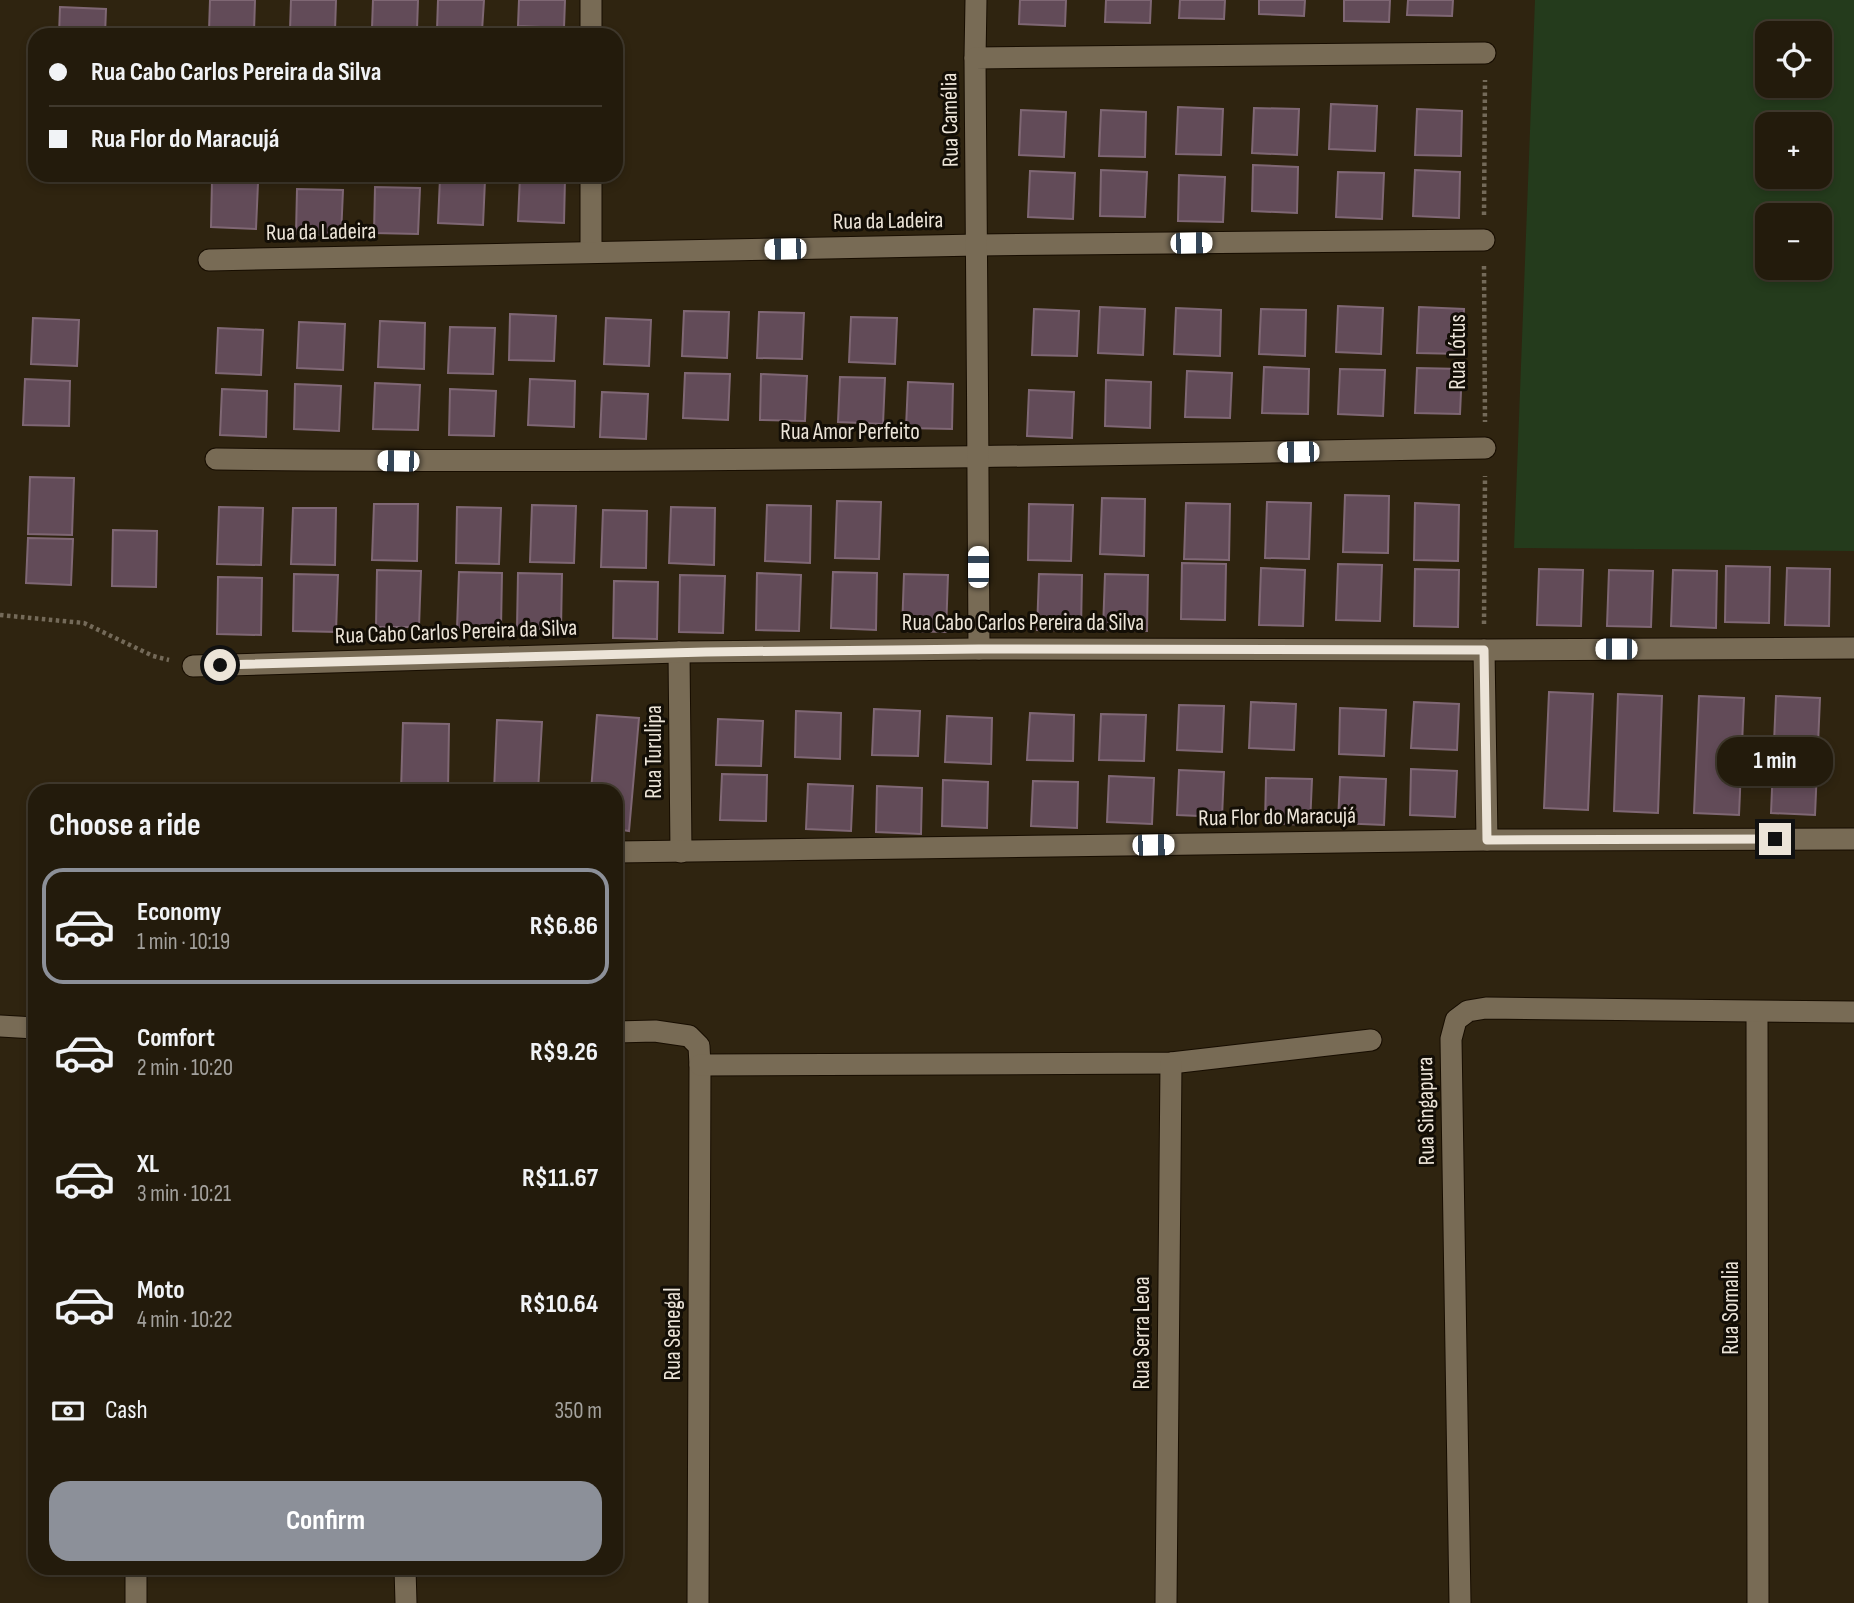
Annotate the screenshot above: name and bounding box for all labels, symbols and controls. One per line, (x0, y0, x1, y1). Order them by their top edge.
map controls (1755, 21, 1832, 280)
button: locate (1755, 21, 1832, 98)
text: Rua Cabo Carlos Pereira da Silva (91, 57, 381, 88)
street label: Rua Camélia (935, 73, 965, 167)
button: + (1755, 112, 1832, 189)
text: Rua Flor do Maracujá (91, 124, 279, 155)
button: − (1755, 203, 1832, 280)
street label: Rua da Ladeira (833, 206, 943, 236)
street label: Rua da Ladeira (266, 217, 376, 247)
car (1170, 232, 1213, 254)
car (764, 238, 807, 260)
street label: Rua Lótus (1444, 314, 1472, 390)
street label: Rua Amor Perfeito (780, 418, 920, 446)
car (1277, 441, 1320, 463)
car (377, 450, 420, 472)
car (968, 546, 989, 588)
street label: Rua Cabo Carlos Pereira da Silva (902, 609, 1144, 637)
street label: Rua Cabo Carlos Pereira da Silva (334, 614, 578, 650)
car (1596, 639, 1638, 660)
route start (204, 649, 236, 681)
street label: Rua Turulipa (640, 705, 668, 799)
callout: 1 min (1717, 738, 1833, 786)
text: 1 min (1754, 747, 1796, 775)
street label: Rua Flor do Maracujá (1198, 802, 1356, 832)
text: Choose a ride (49, 806, 201, 845)
route end (1759, 823, 1791, 855)
car (1132, 834, 1175, 856)
icon: car (53, 895, 116, 958)
text: Economy (137, 897, 221, 928)
text: R$6.86 (530, 911, 598, 942)
text: 1 min · 10:19 (137, 928, 230, 956)
icon: car (53, 1021, 116, 1084)
text: Comfort (137, 1023, 215, 1054)
text: R$9.26 (530, 1037, 598, 1068)
text: 2 min · 10:20 (137, 1054, 233, 1082)
street label: Rua Singapura (1411, 1056, 1441, 1166)
icon: car (53, 1147, 116, 1210)
text: XL (137, 1149, 159, 1180)
text: R$11.67 (522, 1163, 598, 1194)
text: 3 min · 10:21 (137, 1180, 231, 1208)
street label: Rua Somalia (1717, 1261, 1745, 1355)
icon: car (53, 1273, 116, 1336)
text: Moto (137, 1275, 185, 1306)
street label: Rua Serra Leoa (1128, 1276, 1156, 1390)
street label: Rua Senegal (659, 1288, 687, 1380)
text: R$10.64 (520, 1289, 598, 1320)
text: 4 min · 10:22 (137, 1306, 232, 1334)
icon: cash (49, 1392, 87, 1430)
text: Cash (105, 1395, 148, 1426)
text: 350 m (554, 1397, 602, 1425)
button: Confirm (49, 1481, 602, 1561)

